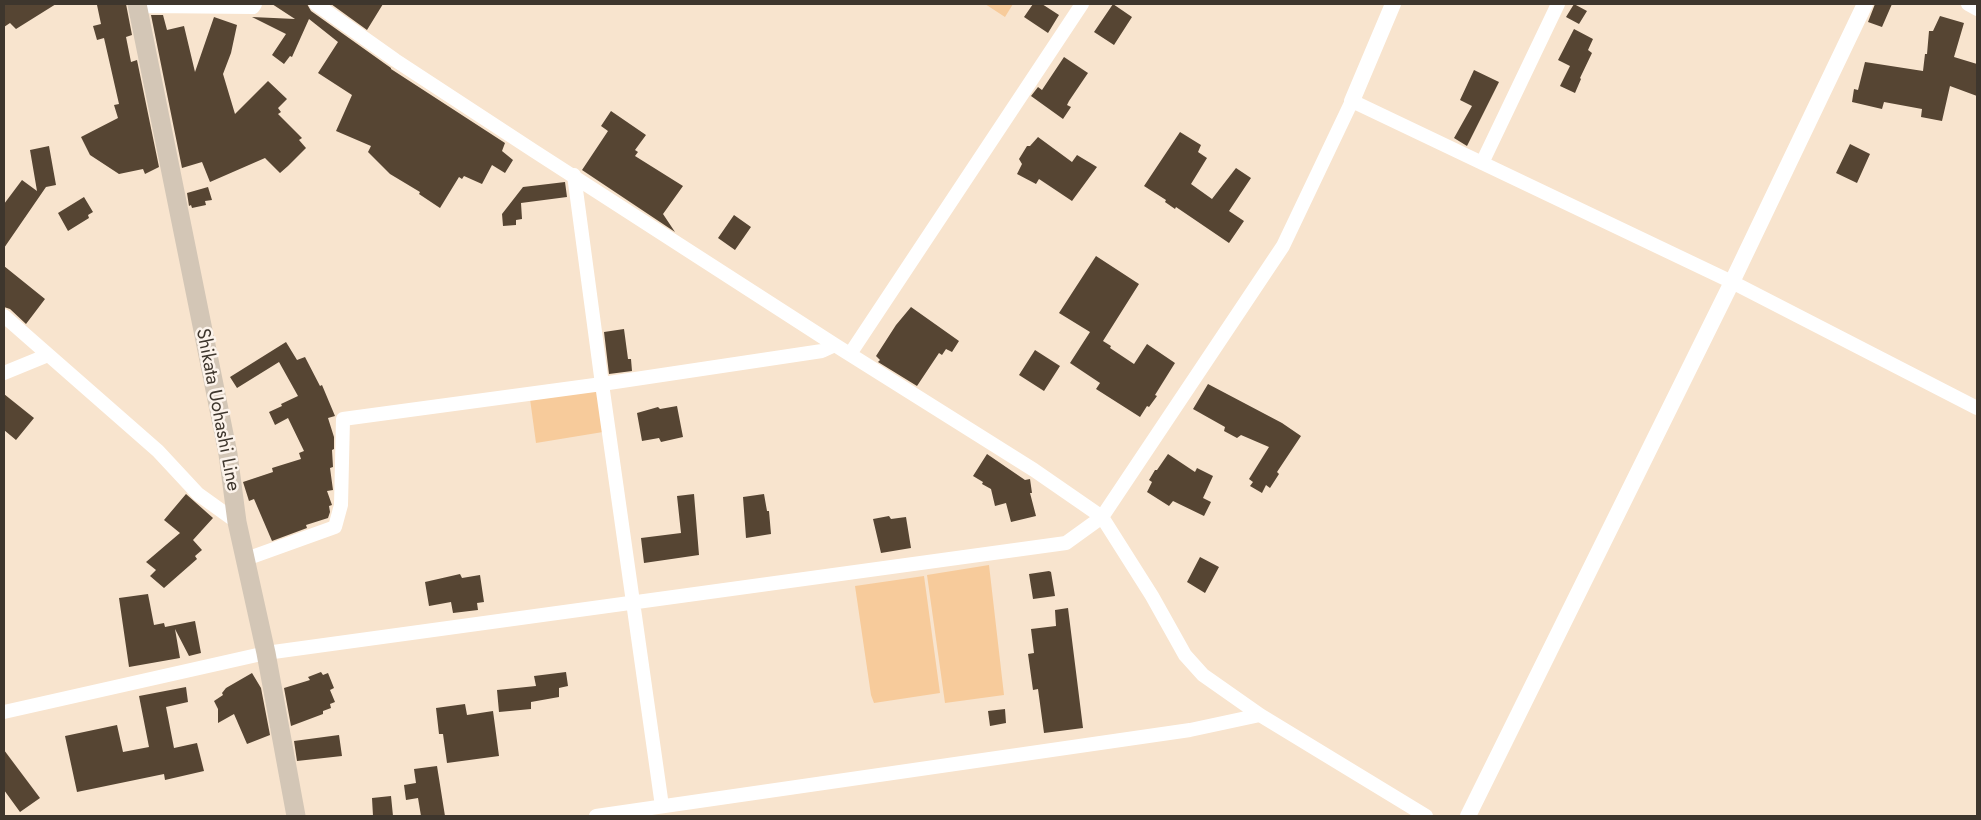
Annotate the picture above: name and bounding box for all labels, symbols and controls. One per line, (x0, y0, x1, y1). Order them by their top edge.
street label: Shikata Uohashi Line (190, 327, 244, 493)

